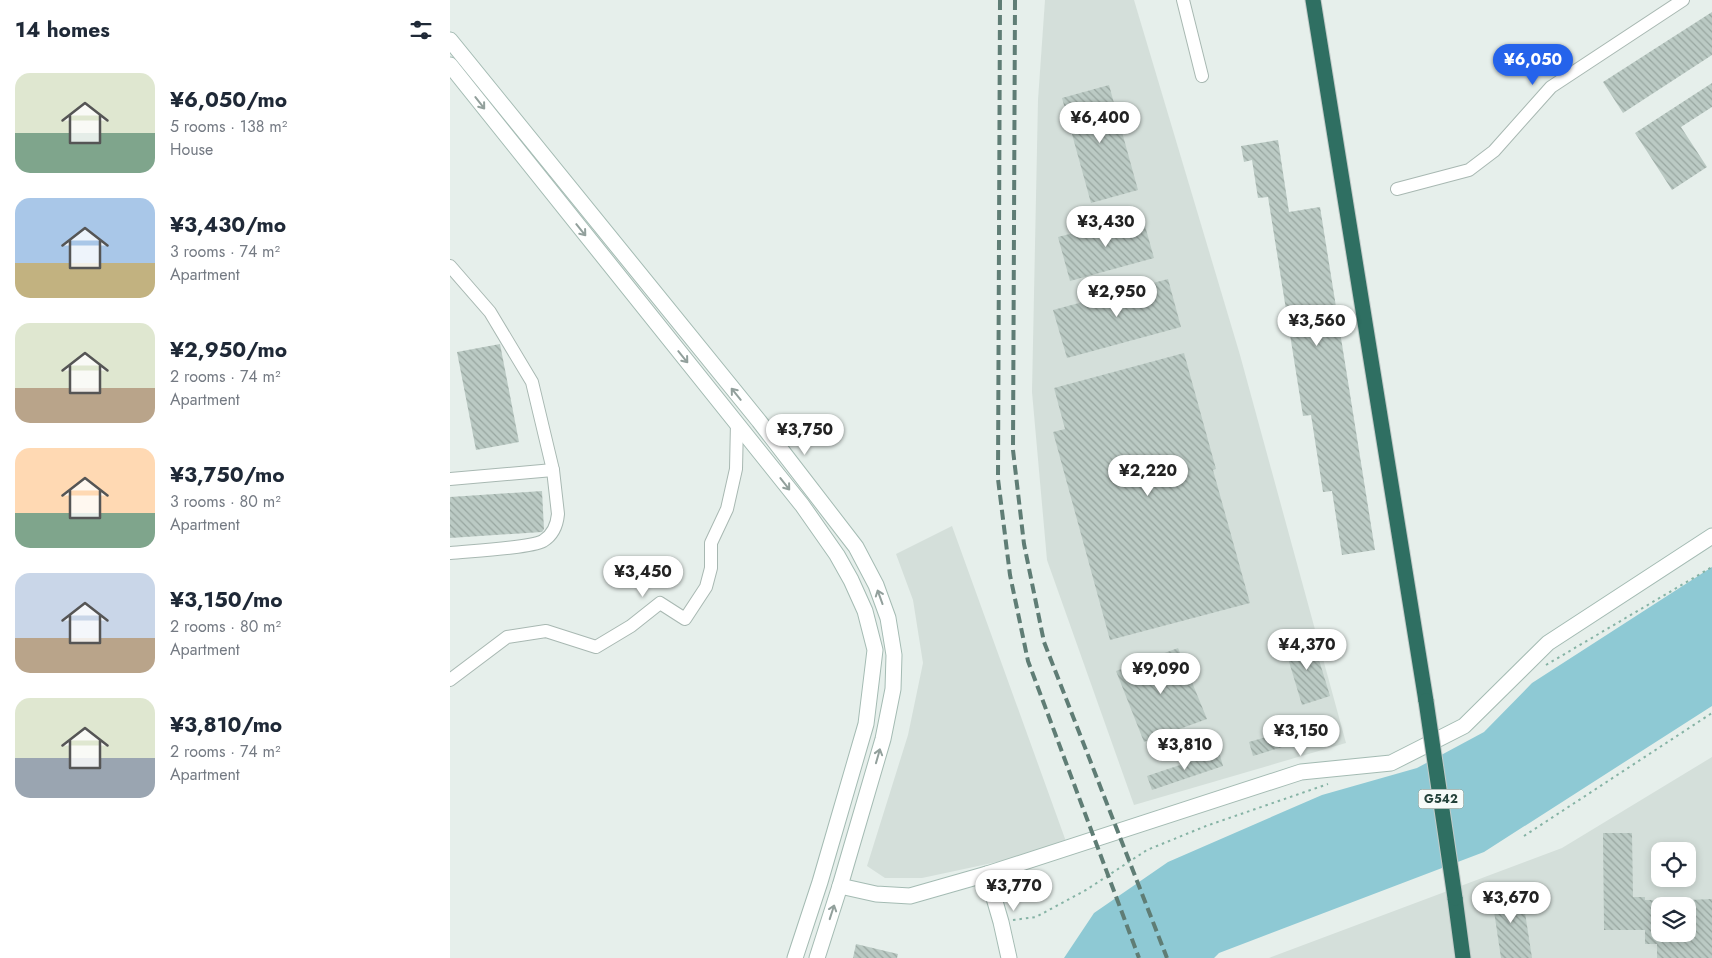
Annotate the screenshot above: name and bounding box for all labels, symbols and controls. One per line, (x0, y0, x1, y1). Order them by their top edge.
text: 14 homes (15, 15, 110, 45)
icon: filters (407, 16, 435, 44)
pin: ¥6,050 (1492, 44, 1574, 86)
text: ¥6,050 (1504, 48, 1562, 71)
text: ¥6,050/mo (170, 85, 287, 115)
icon: home (55, 93, 115, 153)
one-way arrow (474, 97, 485, 110)
pin: ¥6,400 (1059, 102, 1141, 144)
text: ¥6,400 (1071, 106, 1129, 129)
text: 5 rooms · 138 m² (170, 115, 287, 138)
text: House (170, 138, 213, 161)
pin: ¥3,430 (1065, 206, 1147, 248)
text: ¥3,430/mo (170, 210, 286, 240)
text: ¥3,430 (1077, 210, 1135, 233)
icon: home (55, 218, 115, 278)
one-way arrow (576, 224, 587, 237)
text: 3 rooms · 74 m² (170, 240, 280, 263)
text: Apartment (170, 263, 240, 286)
pin: ¥2,950 (1076, 276, 1158, 318)
text: ¥2,950 (1088, 280, 1146, 303)
pin: ¥3,560 (1276, 304, 1358, 347)
text: ¥3,560 (1288, 309, 1346, 332)
text: ¥2,950/mo (170, 335, 287, 365)
icon: home (55, 343, 115, 403)
one-way arrow (678, 350, 689, 363)
text: 2 rooms · 74 m² (170, 365, 281, 388)
text: Apartment (170, 388, 240, 411)
one-way arrow (731, 388, 742, 401)
pin: ¥3,750 (764, 414, 846, 456)
text: ¥3,750 (777, 418, 833, 441)
pin: ¥2,220 (1107, 454, 1189, 497)
text: ¥2,220 (1119, 459, 1177, 482)
text: ¥3,750/mo (170, 460, 285, 490)
icon: home (55, 468, 115, 528)
one-way arrow (780, 477, 790, 491)
text: 3 rooms · 80 m² (170, 490, 281, 513)
text: Apartment (170, 513, 240, 536)
pin: ¥3,450 (602, 556, 684, 598)
text: ¥3,450 (614, 560, 672, 583)
text: ¥3,150/mo (170, 585, 283, 615)
one-way arrow (875, 590, 884, 605)
icon: home (55, 593, 115, 653)
text: 2 rooms · 80 m² (170, 615, 281, 638)
pin: ¥4,370 (1266, 628, 1348, 671)
text: ¥4,370 (1279, 633, 1336, 656)
text: Apartment (170, 638, 240, 661)
pin: ¥9,090 (1120, 652, 1202, 695)
text: ¥9,090 (1132, 657, 1190, 680)
text: ¥3,810/mo (170, 710, 282, 740)
pin: ¥3,150 (1260, 714, 1342, 757)
icon: home (55, 718, 115, 778)
text: ¥3,150 (1274, 719, 1328, 742)
pin: ¥3,810 (1144, 728, 1226, 771)
text: ¥3,810 (1158, 733, 1212, 756)
text: 2 rooms · 74 m² (170, 740, 281, 763)
one-way arrow (873, 748, 883, 764)
text: Apartment (170, 763, 240, 786)
road number: G542 (1418, 790, 1464, 809)
map controls (1651, 842, 1696, 942)
button: locate (1651, 842, 1696, 887)
pin: ¥3,770 (973, 870, 1055, 912)
text: ¥3,770 (986, 874, 1042, 897)
pin: ¥3,670 (1470, 882, 1552, 924)
text: ¥3,670 (1483, 886, 1539, 909)
button: layers (1651, 897, 1696, 942)
one-way arrow (827, 904, 837, 920)

